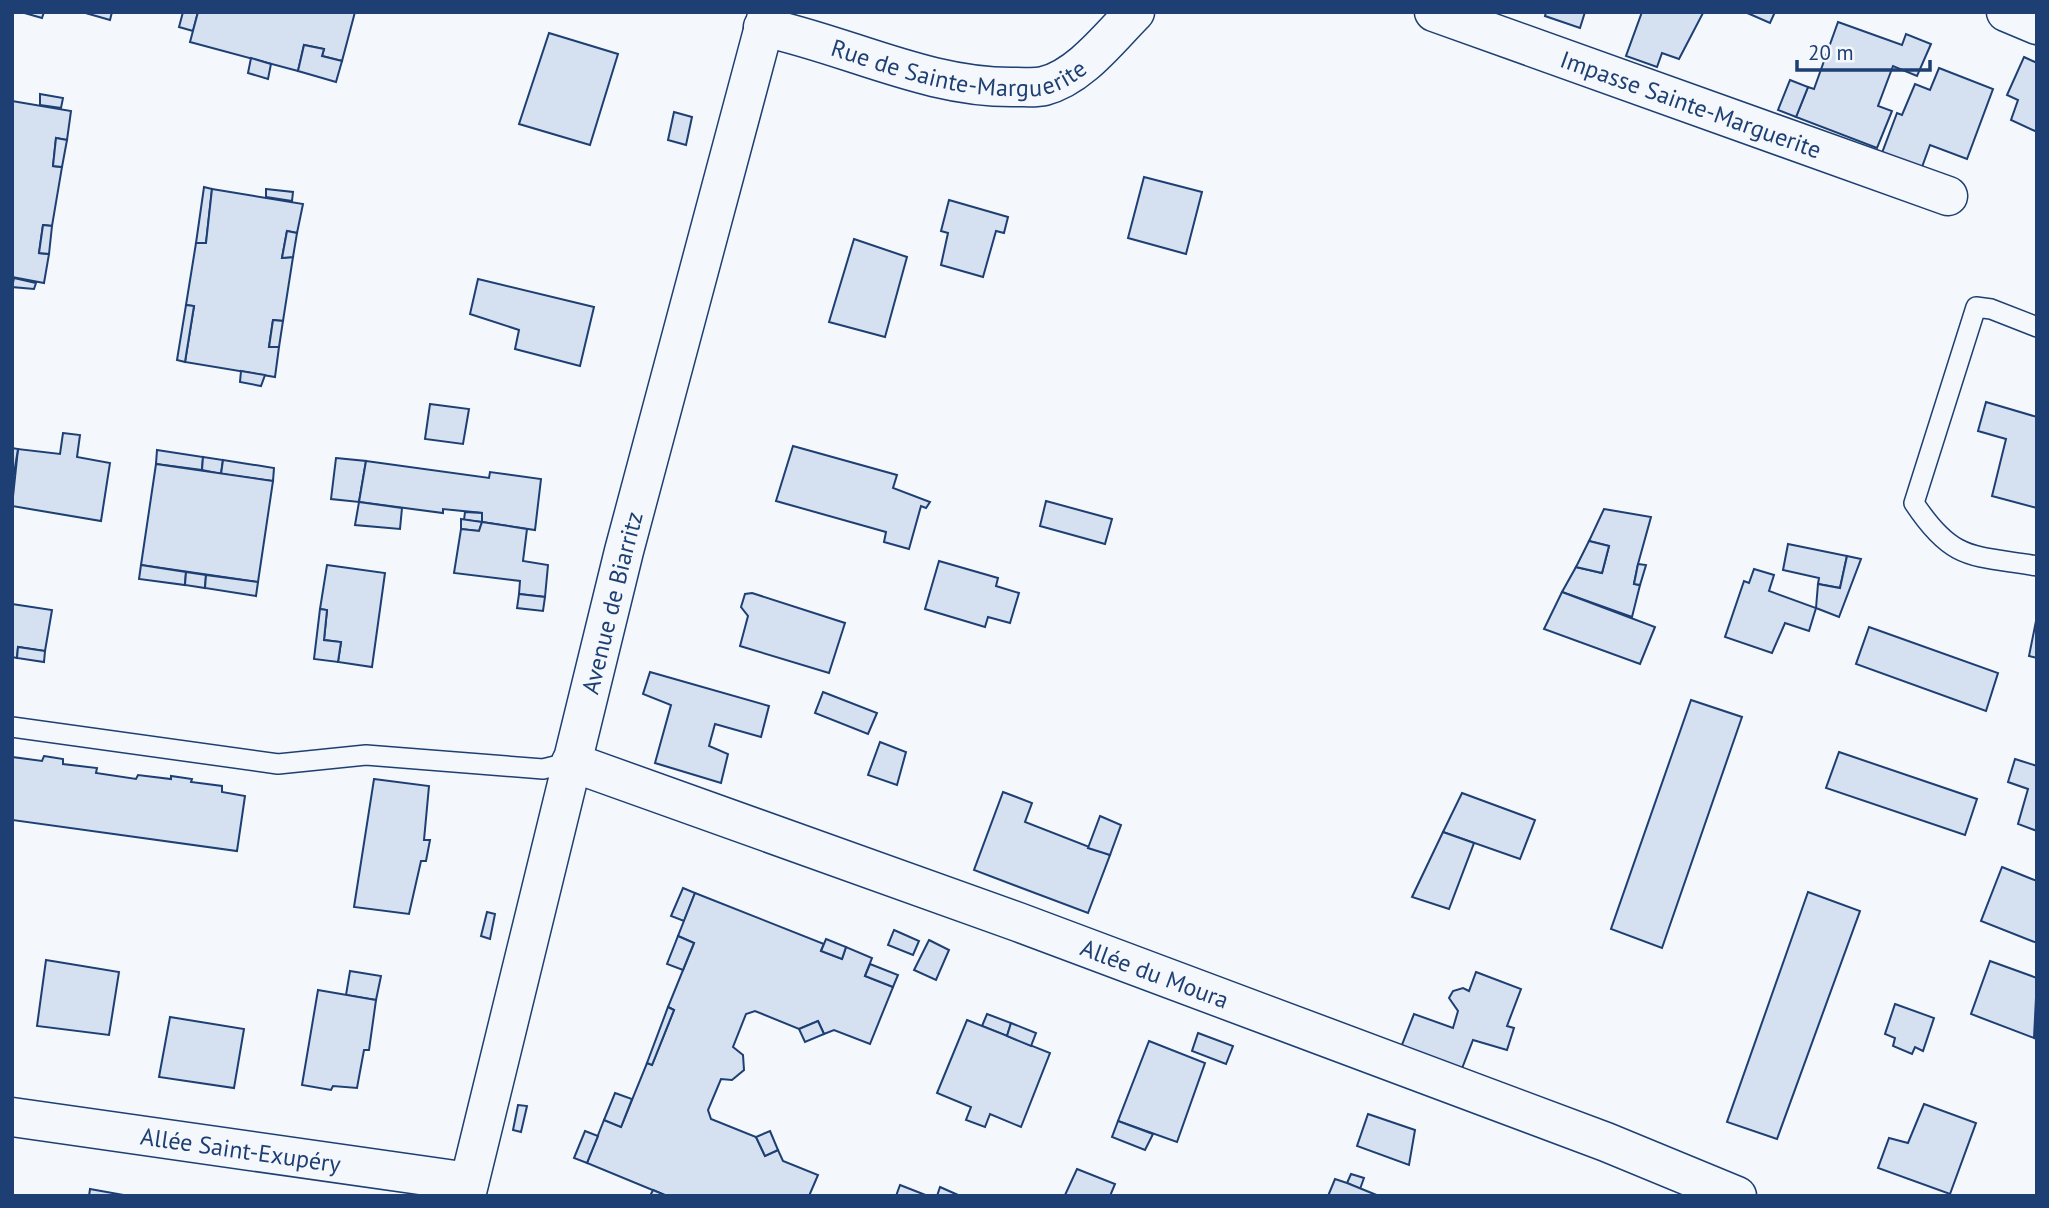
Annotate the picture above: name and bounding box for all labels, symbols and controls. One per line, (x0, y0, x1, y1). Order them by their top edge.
scale bar (1797, 28, 1930, 72)
street label: Rue de Sainte-Marguerite (828, 31, 1092, 103)
text: 20 m (1808, 39, 1854, 66)
street label: Impasse Sainte-Marguerite (1556, 43, 1826, 165)
street label: Avenue de Biarritz (574, 508, 649, 697)
street label: Allée du Moura (1077, 931, 1233, 1015)
street label: Allée Saint-Exupéry (139, 1120, 343, 1179)

